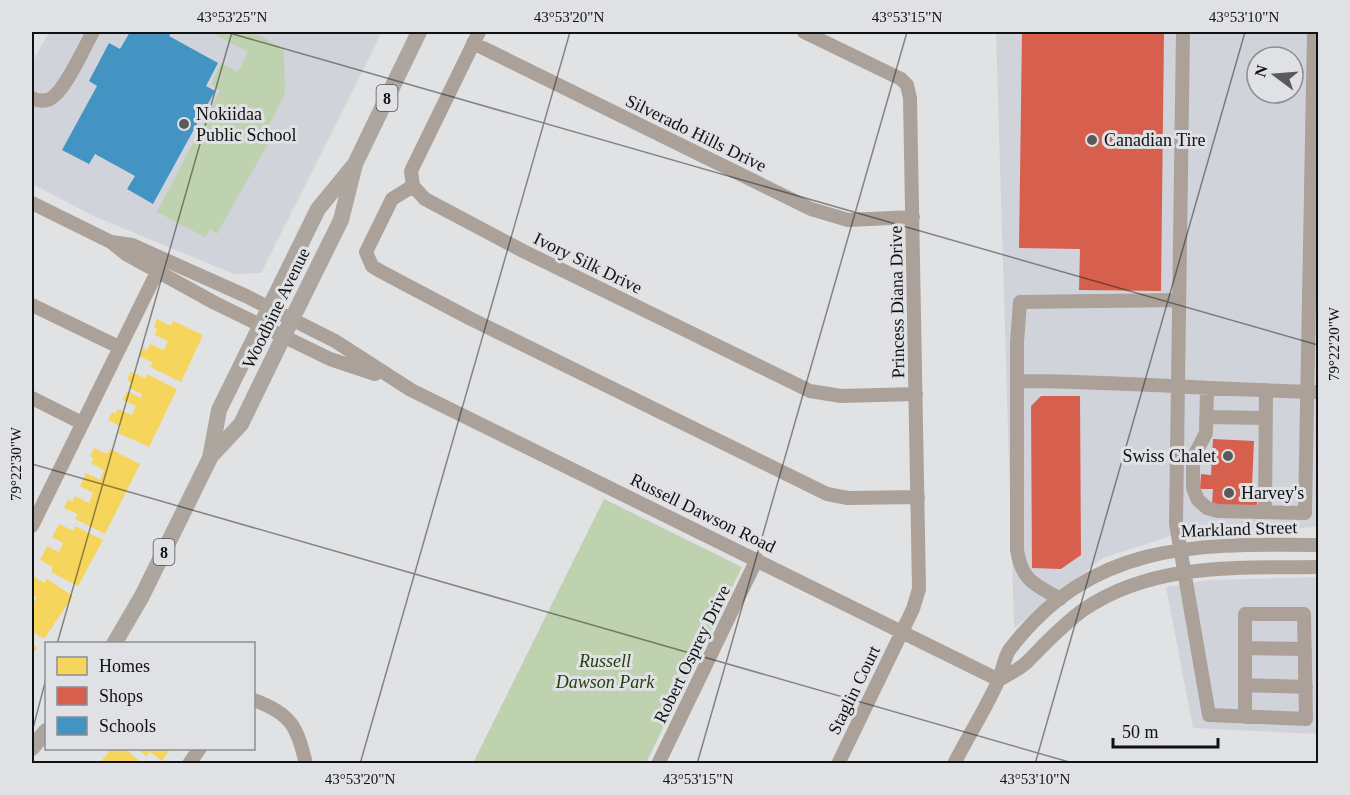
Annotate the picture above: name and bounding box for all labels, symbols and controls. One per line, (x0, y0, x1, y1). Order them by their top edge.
text: 43°53'25"N (197, 9, 267, 25)
text: 43°53'20"N (534, 9, 604, 25)
text: 43°53'15"N (872, 9, 942, 25)
text: 43°53'10"N (1209, 9, 1279, 25)
north arrow (1245, 45, 1305, 105)
text: N (1251, 63, 1271, 79)
road number: 8 (376, 85, 398, 111)
street label: Silverado Hills Drive (622, 90, 770, 176)
place label: Nokiidaa Public School (196, 104, 297, 145)
marker: Nokiidaa Public School (177, 117, 191, 131)
place label: Canadian Tire (1104, 130, 1206, 150)
marker: Canadian Tire (1085, 133, 1099, 147)
street label: Princess Diana Drive (886, 225, 908, 379)
street label: Ivory Silk Drive (531, 228, 645, 298)
street label: Woodbine Avenue (238, 244, 314, 372)
text: 79°22'20"W (1326, 306, 1342, 381)
text: 79°22'30"W (8, 426, 24, 501)
place label: Swiss Chalet (1122, 446, 1216, 466)
marker: Swiss Chalet (1221, 449, 1235, 463)
street label: Russell Dawson Road (627, 469, 779, 557)
place label: Harvey's (1241, 483, 1304, 503)
marker: Harvey's (1222, 486, 1236, 500)
street label: Markland Street (1180, 517, 1298, 541)
road number: 8 (154, 539, 174, 565)
street label: Robert Osprey Drive (650, 582, 734, 726)
legend (45, 642, 255, 750)
street label: Staglin Court (824, 642, 884, 738)
park label: Russell Dawson Park (555, 651, 655, 692)
text: Homes (99, 656, 150, 676)
text: Shops (99, 686, 143, 706)
scale bar (1113, 711, 1218, 749)
text: Schools (99, 716, 156, 736)
text: 50 m (1122, 722, 1159, 742)
text: 43°53'20"N (325, 771, 395, 787)
text: 43°53'15"N (663, 771, 733, 787)
text: 43°53'10"N (1000, 771, 1070, 787)

